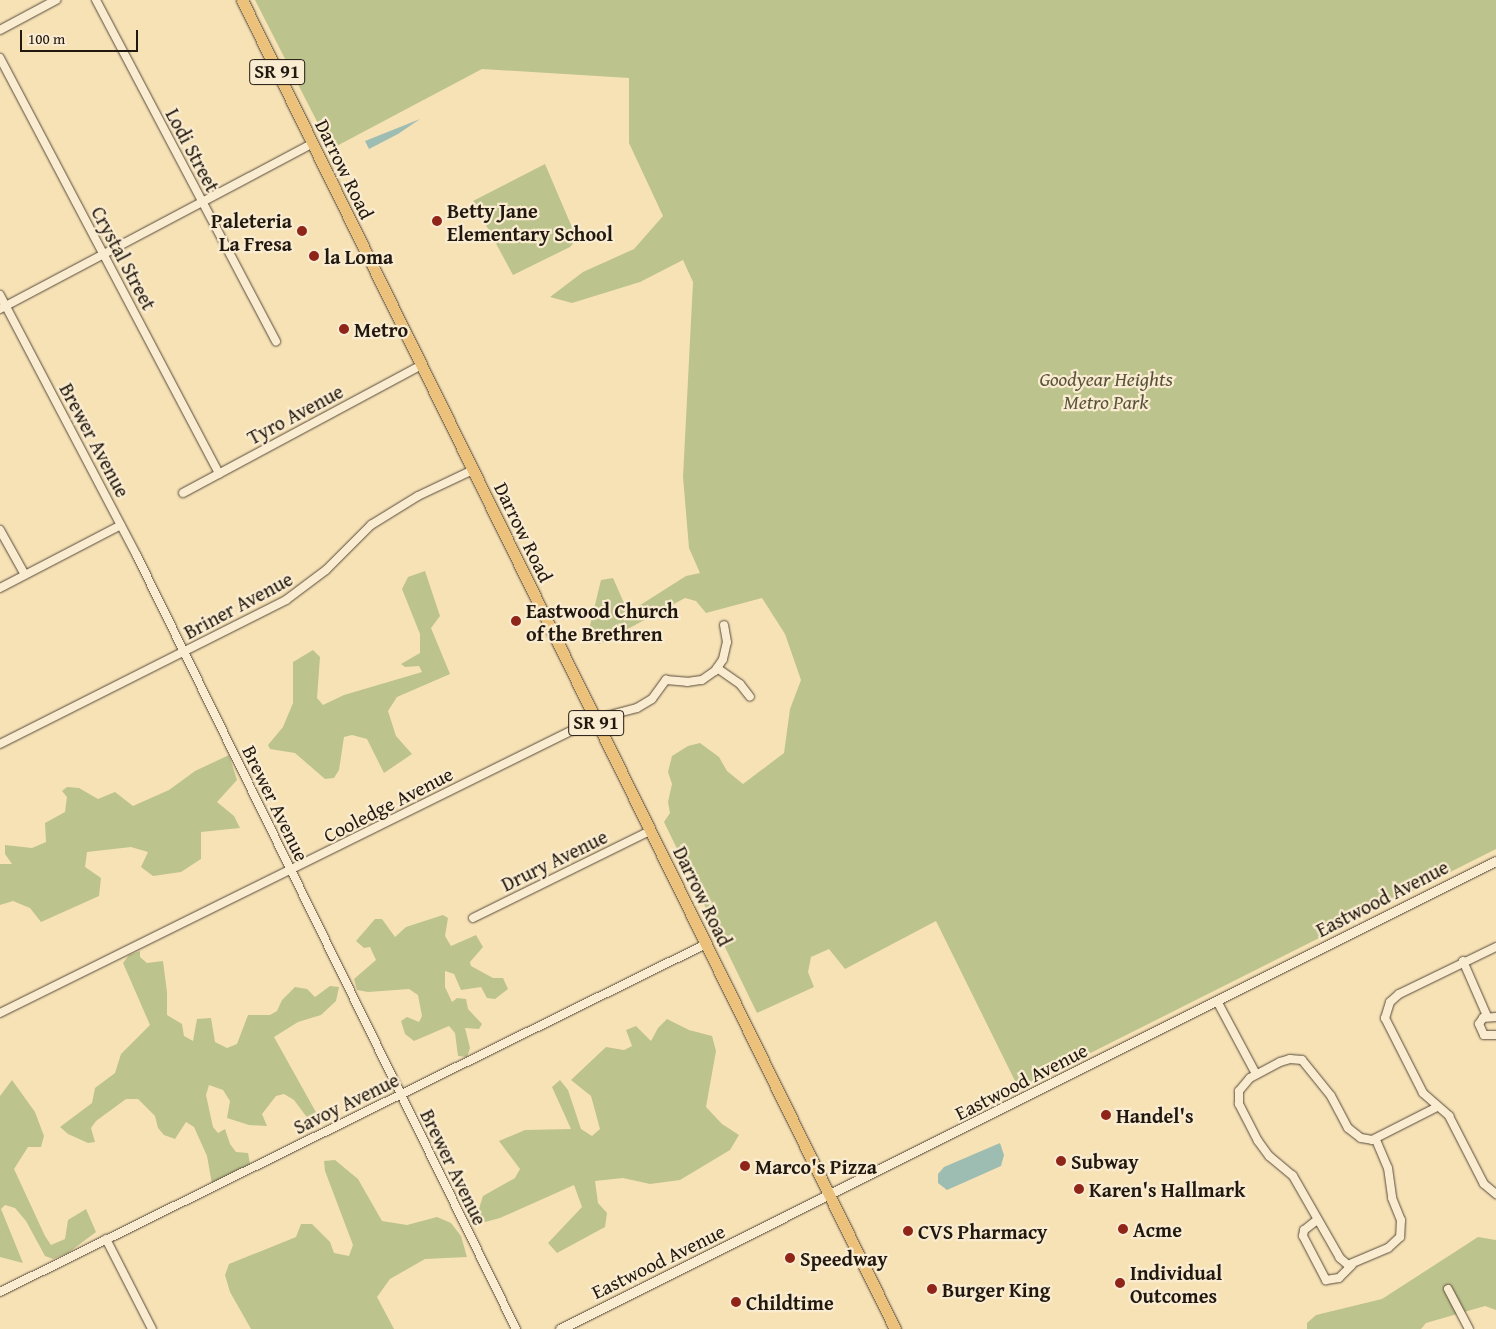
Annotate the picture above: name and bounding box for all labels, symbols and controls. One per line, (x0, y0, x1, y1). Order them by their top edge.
scale bar (22, 20, 140, 52)
text: 100 m (28, 28, 65, 49)
road number: SR 91 (248, 56, 306, 88)
street label: Lodi Street (161, 104, 225, 196)
street label: Darrow Road (311, 115, 379, 223)
place label: Betty Jane Elementary School (447, 198, 613, 245)
street label: Crystal Street (87, 202, 161, 314)
place label: Paleteria La Fresa (211, 208, 292, 255)
marker: Betty Jane Elementary School (431, 215, 443, 227)
marker: Paleteria La Fresa (296, 225, 308, 237)
place label: la Loma (324, 244, 393, 268)
marker: la Loma (308, 250, 320, 262)
place label: Metro (354, 317, 408, 341)
marker: Metro (338, 323, 350, 335)
park label: Goodyear Heights Metro Park (1039, 366, 1173, 413)
street label: Brewer Avenue (55, 379, 135, 501)
street label: Tyro Avenue (243, 379, 347, 449)
street label: Darrow Road (490, 478, 558, 586)
street label: Briner Avenue (179, 566, 297, 644)
place label: Eastwood Church of the Brethren (526, 598, 679, 645)
marker: Eastwood Church of the Brethren (510, 615, 522, 627)
road number: SR 91 (567, 706, 625, 740)
street label: Brewer Avenue (238, 741, 314, 865)
street label: Cooledge Avenue (319, 761, 457, 847)
street label: Drury Avenue (497, 824, 611, 896)
street label: Darrow Road (669, 842, 737, 950)
street label: Eastwood Avenue (1312, 854, 1452, 942)
street label: Eastwood Avenue (951, 1037, 1091, 1125)
street label: Savoy Avenue (289, 1067, 403, 1139)
place label: Handel's (1116, 1103, 1194, 1127)
street label: Brewer Avenue (416, 1105, 492, 1229)
marker: Handel's (1100, 1109, 1112, 1121)
place label: Subway (1071, 1149, 1139, 1173)
place label: Marco's Pizza (755, 1154, 877, 1178)
marker: Subway (1055, 1155, 1067, 1167)
marker: Marco's Pizza (739, 1160, 751, 1172)
place label: Karen's Hallmark (1089, 1177, 1245, 1201)
marker: Karen's Hallmark (1073, 1183, 1085, 1195)
place label: Acme (1133, 1217, 1182, 1241)
street label: Eastwood Avenue (587, 1218, 729, 1304)
place label: CVS Pharmacy (918, 1219, 1047, 1243)
marker: Acme (1117, 1223, 1129, 1235)
marker: CVS Pharmacy (902, 1225, 914, 1237)
place label: Speedway (800, 1246, 888, 1270)
marker: Speedway (784, 1252, 796, 1264)
place label: Individual Outcomes (1130, 1260, 1222, 1307)
place label: Burger King (942, 1277, 1050, 1301)
marker: Individual Outcomes (1114, 1277, 1126, 1289)
marker: Burger King (926, 1283, 938, 1295)
place label: Childtime (746, 1290, 834, 1314)
marker: Childtime (730, 1296, 742, 1308)

